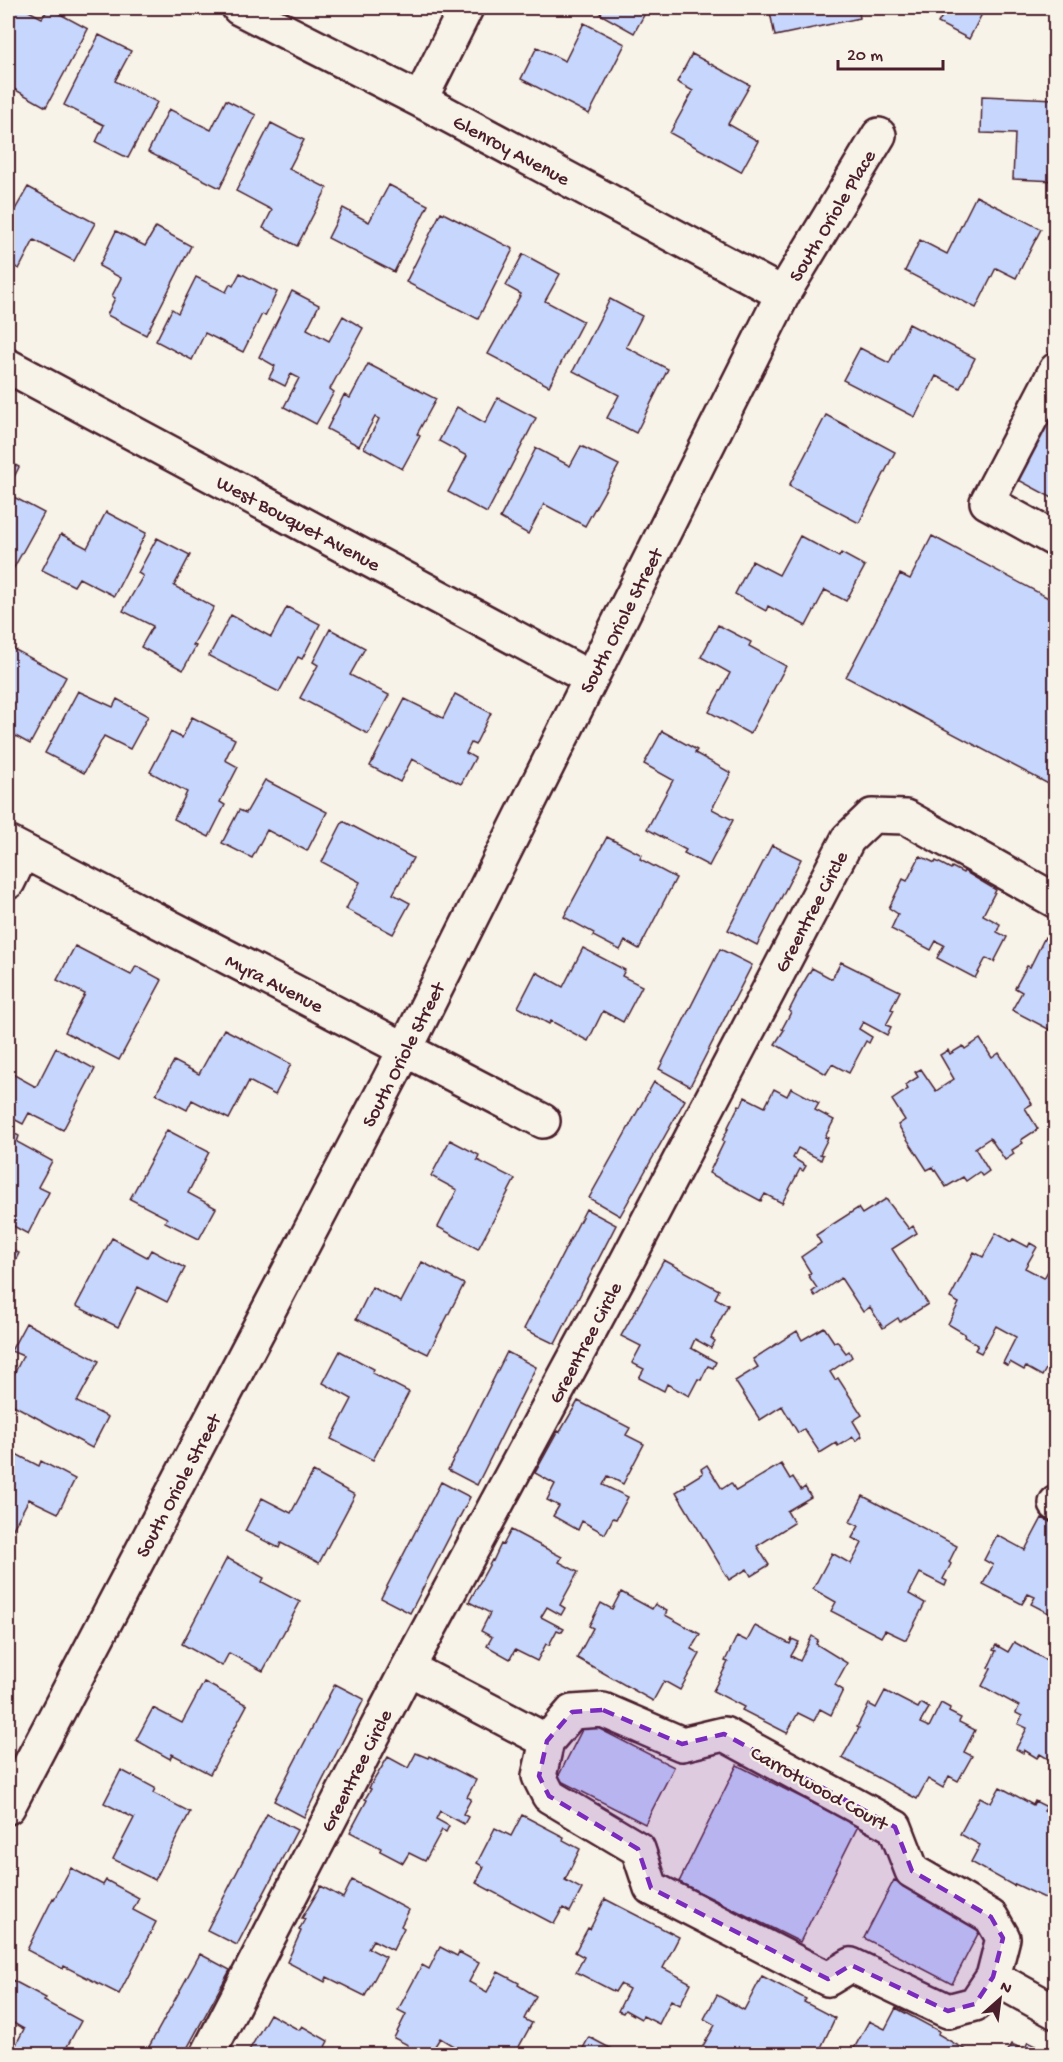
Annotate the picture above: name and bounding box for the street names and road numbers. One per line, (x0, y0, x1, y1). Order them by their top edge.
street label: Glenroy Avenue (448, 112, 573, 193)
street label: South Oriole Place (786, 146, 883, 287)
street label: West Bouquet Avenue (211, 472, 384, 578)
street label: South Oriole Street (577, 544, 670, 698)
street label: Greentree Circle (771, 847, 855, 977)
street label: Myra Avenue (221, 951, 327, 1020)
street label: South Oriole Street (359, 978, 452, 1132)
street label: Greentree Circle (545, 1278, 629, 1408)
street label: South Oriole Street (133, 1409, 229, 1562)
street label: Greentree Circle (317, 1706, 399, 1837)
street label: Carrotwood Court (746, 1743, 892, 1838)

